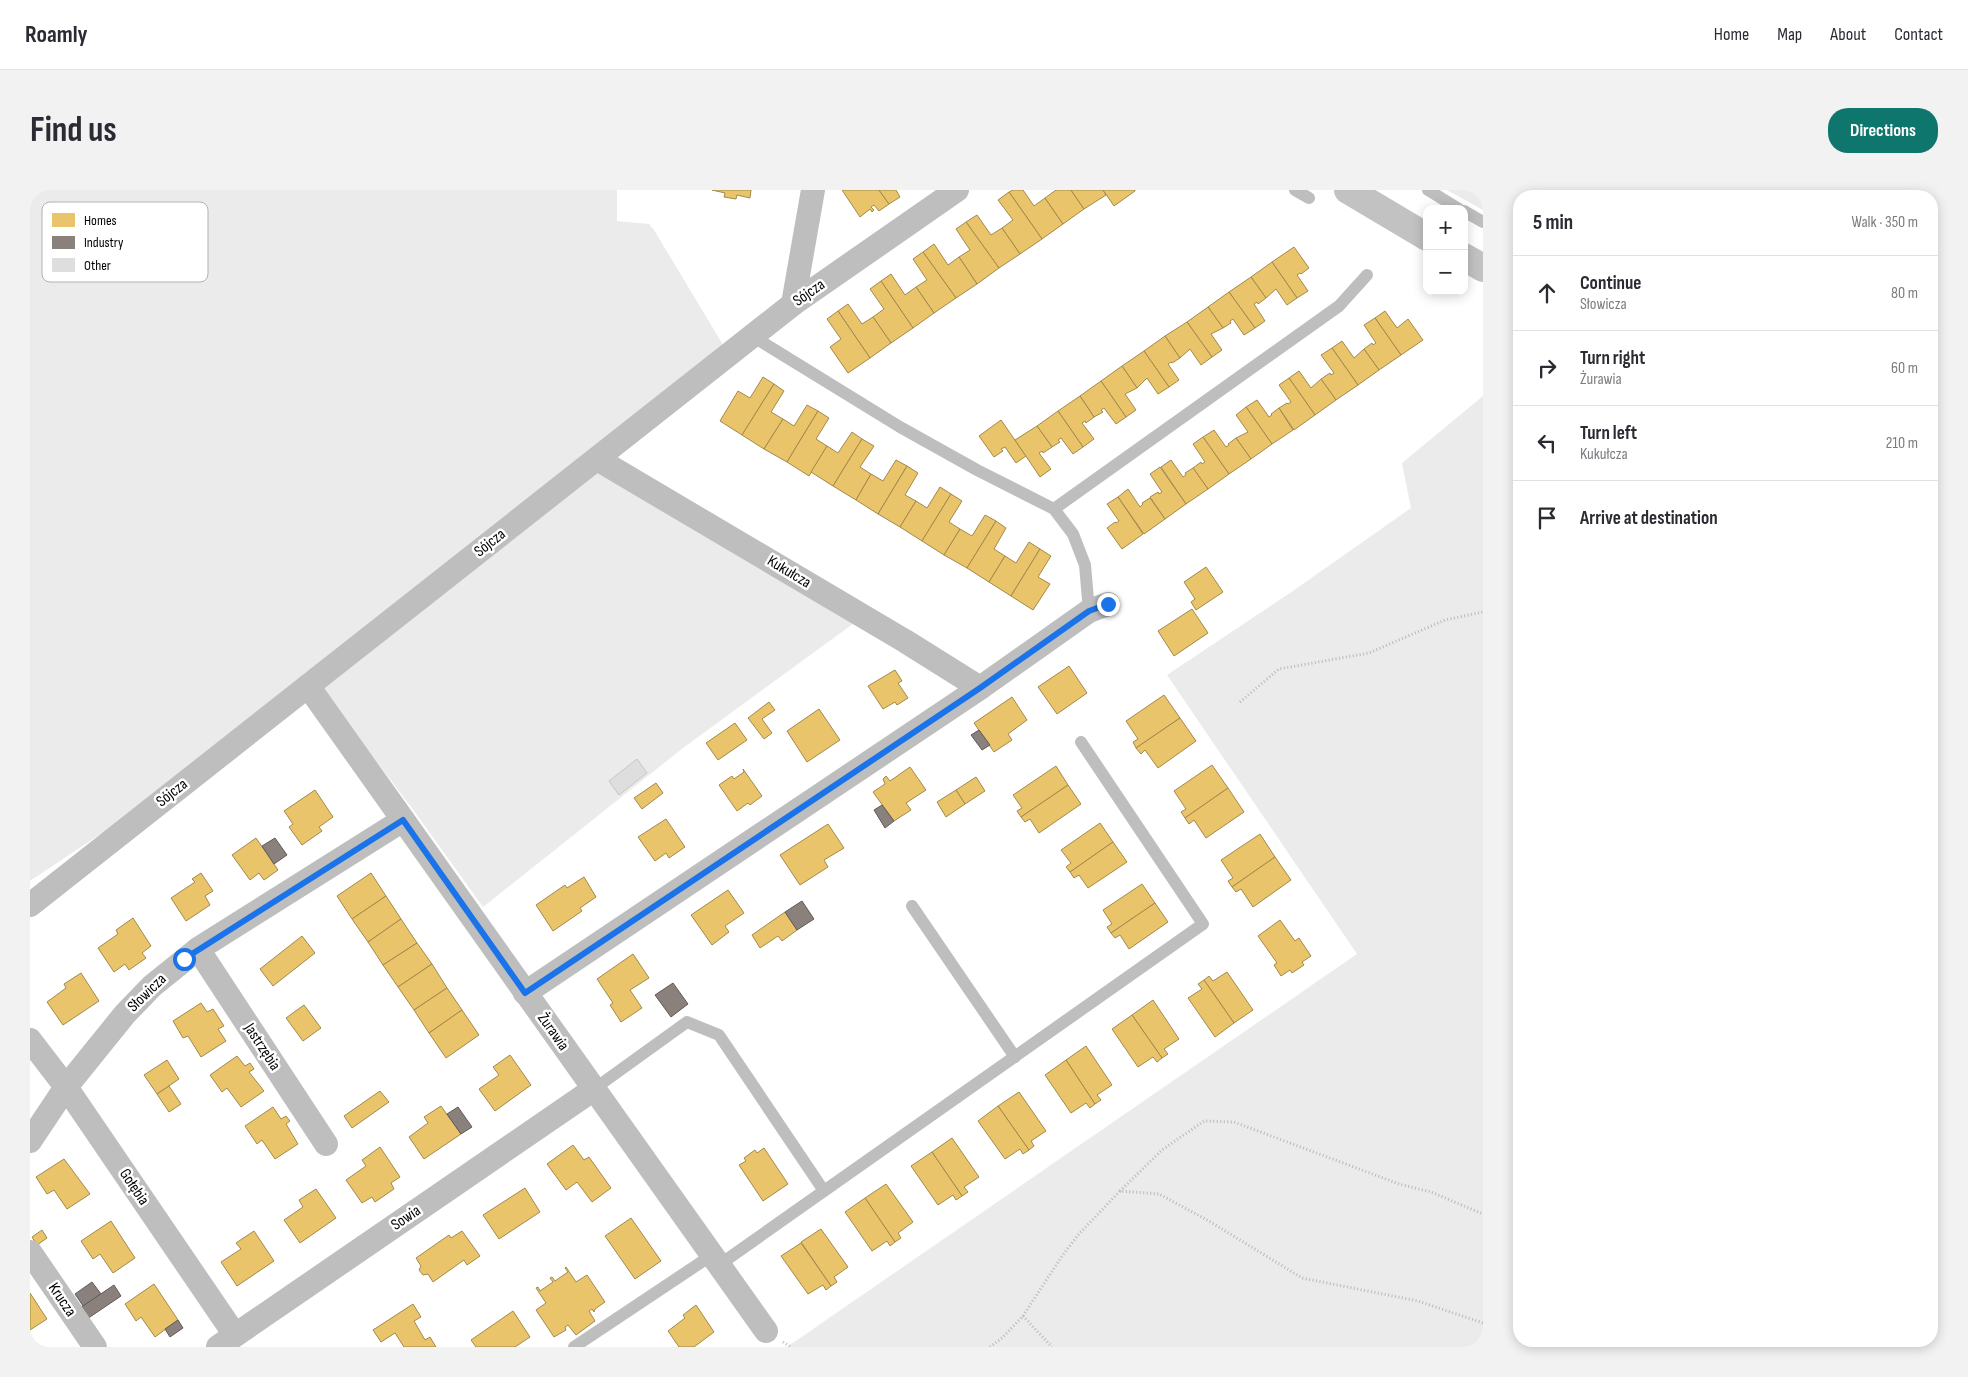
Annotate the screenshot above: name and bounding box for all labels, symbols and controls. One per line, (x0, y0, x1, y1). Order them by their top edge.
text: Roamly (25, 20, 88, 49)
text: Home (1714, 24, 1749, 45)
text: Map (1777, 24, 1802, 45)
text: About (1830, 24, 1866, 45)
text: Contact (1894, 24, 1943, 45)
button: Directions (1828, 108, 1938, 153)
text: Find us (30, 109, 117, 152)
legend (42, 202, 208, 282)
map controls (1423, 205, 1468, 295)
button: + (1423, 205, 1468, 250)
text: 5 min (1533, 210, 1573, 235)
text: Homes (84, 212, 117, 229)
text: Walk · 350 m (1851, 213, 1918, 232)
text: Industry (84, 234, 124, 251)
button: − (1423, 250, 1468, 295)
text: Other (84, 257, 111, 274)
text: Continue (1580, 272, 1641, 295)
street label: Sójcza (789, 275, 829, 311)
icon: ahead (1533, 279, 1561, 307)
text: 80 m (1891, 284, 1918, 303)
text: Słowicza (1580, 295, 1627, 314)
text: Turn right (1580, 347, 1645, 370)
icon: right (1533, 354, 1561, 382)
text: 60 m (1891, 359, 1918, 378)
text: Żurawia (1580, 370, 1622, 389)
text: Turn left (1580, 422, 1637, 445)
icon: left (1533, 429, 1561, 457)
text: 210 m (1886, 434, 1918, 453)
text: Kukułcza (1580, 445, 1628, 464)
icon: arrive (1533, 504, 1561, 532)
text: Arrive at destination (1580, 507, 1718, 530)
street label: Sójcza (471, 525, 509, 561)
street label: Kukułcza (764, 552, 814, 592)
route end (1097, 593, 1120, 616)
street label: Sójcza (153, 775, 191, 811)
route start (173, 948, 196, 971)
street label: Słowicza (124, 970, 170, 1016)
street label: Żurawia (533, 1009, 573, 1055)
street label: Jastrzębia (239, 1019, 284, 1074)
street label: Gołębia (115, 1165, 153, 1209)
street label: Sowia (388, 1201, 424, 1235)
street label: Krucza (44, 1280, 80, 1320)

